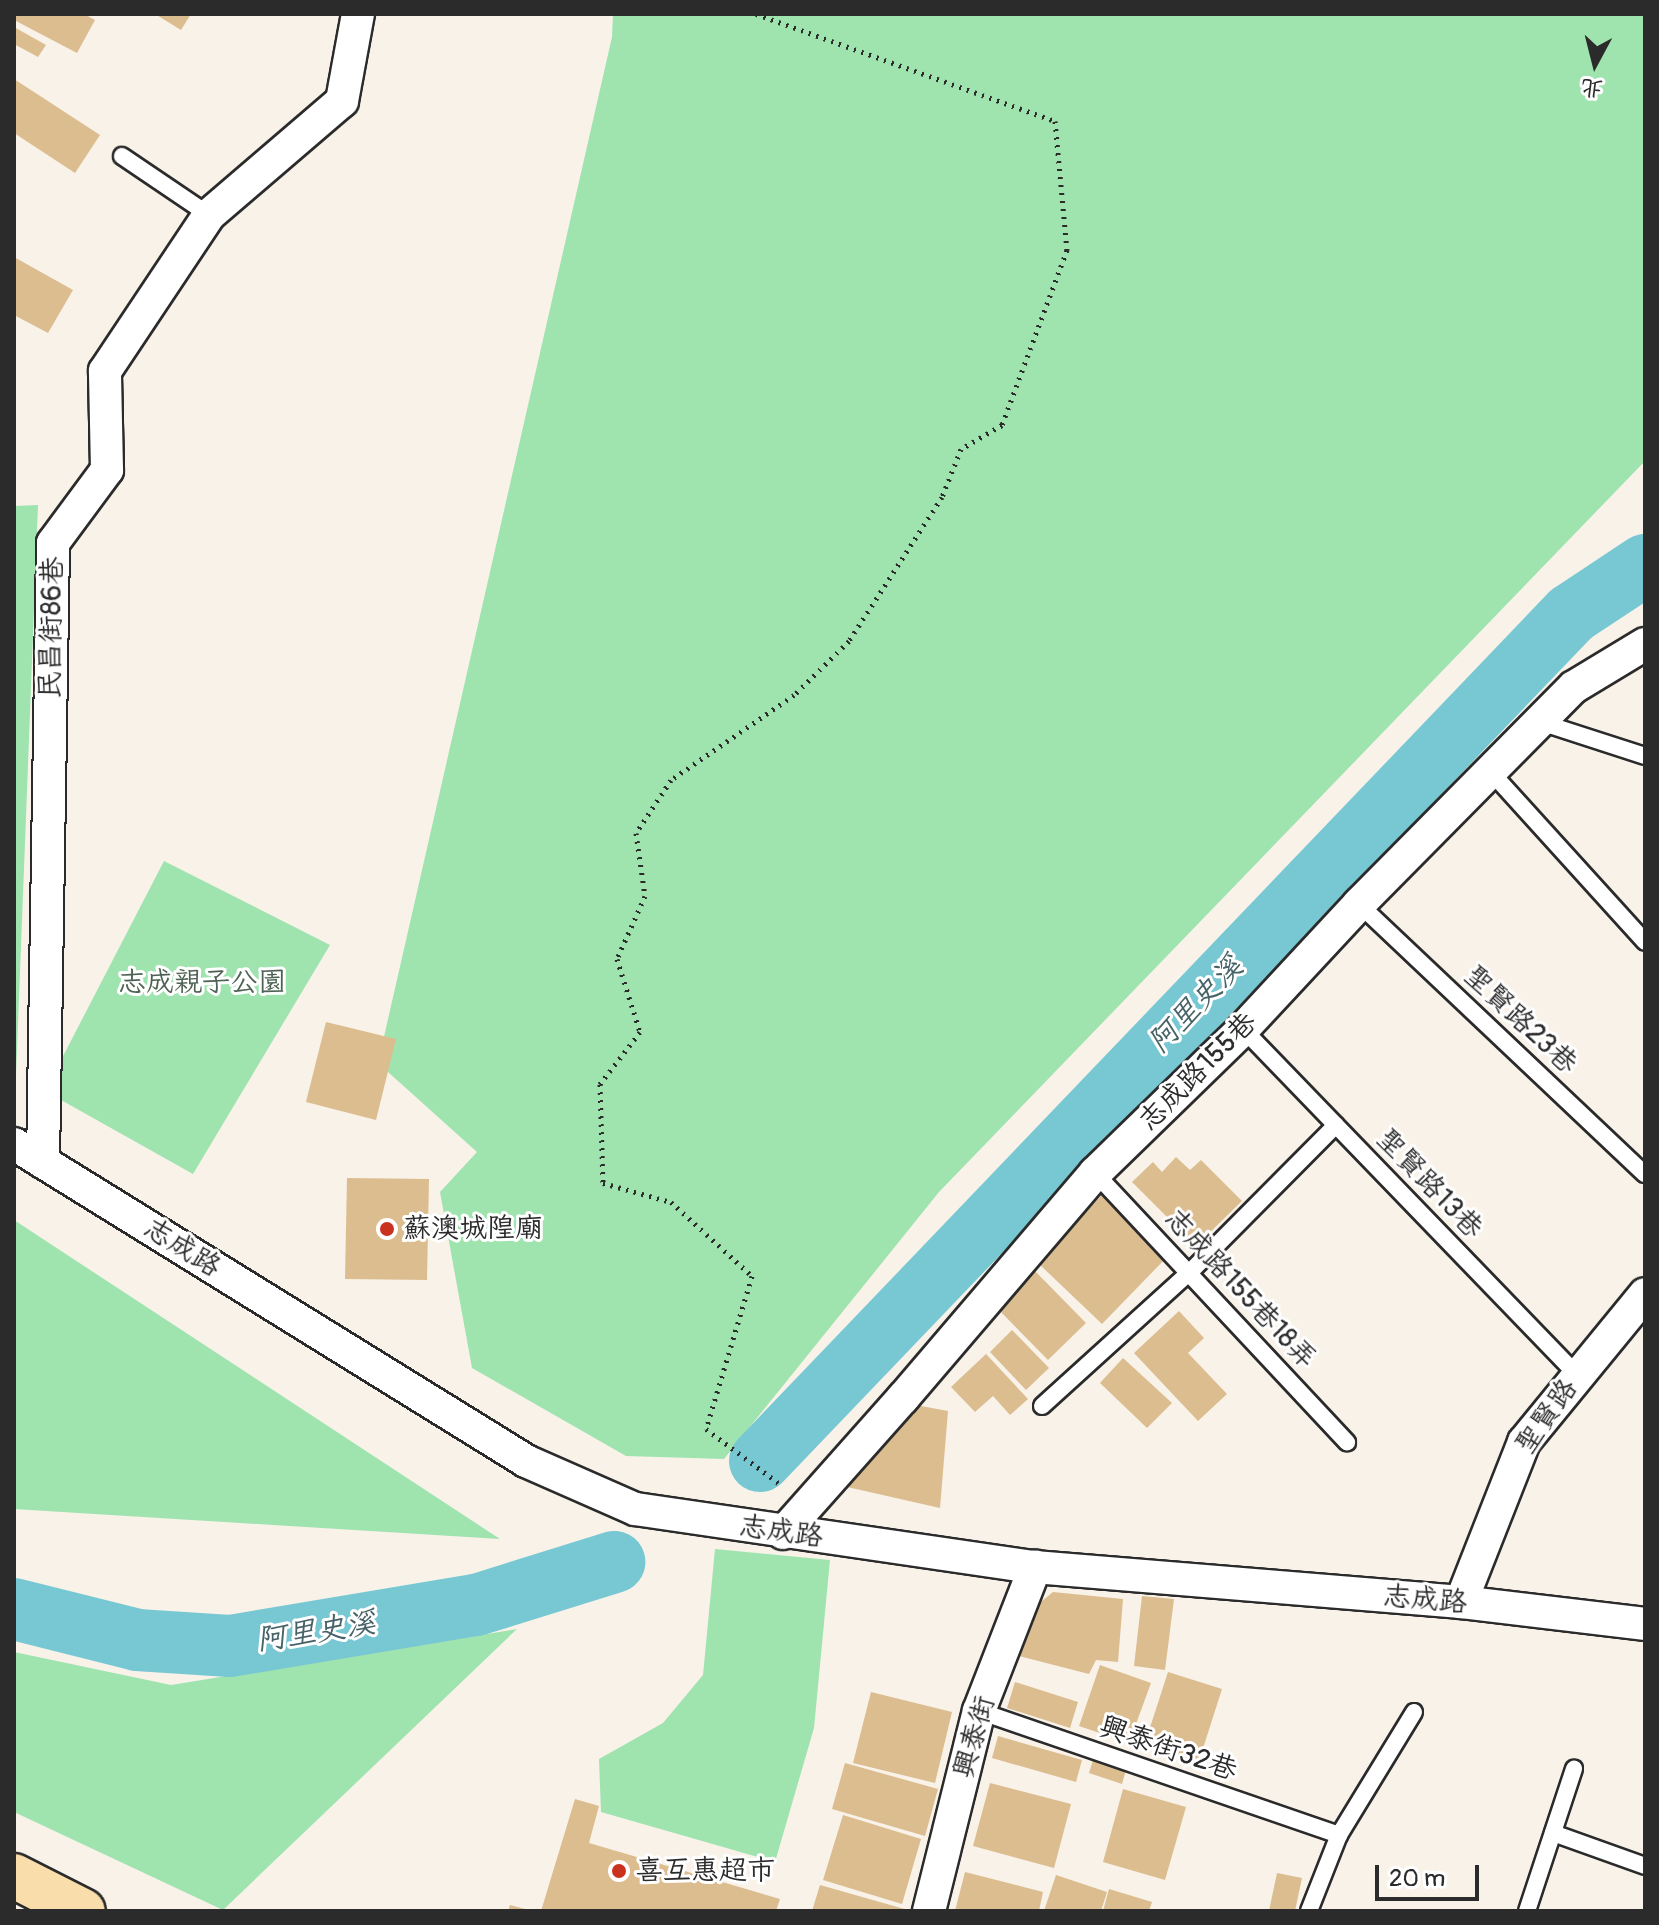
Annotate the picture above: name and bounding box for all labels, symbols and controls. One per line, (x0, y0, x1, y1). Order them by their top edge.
north arrow (1555, 24, 1635, 104)
text: 北 (1579, 73, 1605, 103)
street label: 民昌街86巷 (34, 557, 70, 699)
water label: 阿里史溪 (1141, 949, 1251, 1061)
street label: 聖賢路23巷 (1456, 959, 1584, 1081)
park label: 志成親子公園 (118, 966, 286, 1000)
street label: 志成路155巷 (1132, 1006, 1264, 1138)
street label: 聖賢路13巷 (1369, 1122, 1489, 1246)
street label: 志成路155巷18弄 (1157, 1202, 1323, 1376)
street label: 志成路 (137, 1211, 227, 1285)
place label: 蘇澳城隍廟 (403, 1212, 543, 1246)
marker: 蘇澳城隍廟 (378, 1220, 396, 1238)
street label: 聖賢路 (1509, 1373, 1585, 1461)
street label: 志成路 (737, 1510, 825, 1554)
street label: 志成路 (1382, 1580, 1468, 1620)
water label: 阿里史溪 (254, 1605, 378, 1659)
street label: 興泰街 (947, 1692, 1003, 1782)
street label: 興泰街32巷 (1095, 1710, 1241, 1788)
scale bar (1379, 1849, 1483, 1899)
place label: 喜互惠超市 (635, 1854, 775, 1888)
marker: 喜互惠超市 (610, 1862, 628, 1880)
text: 20 m (1389, 1864, 1445, 1893)

